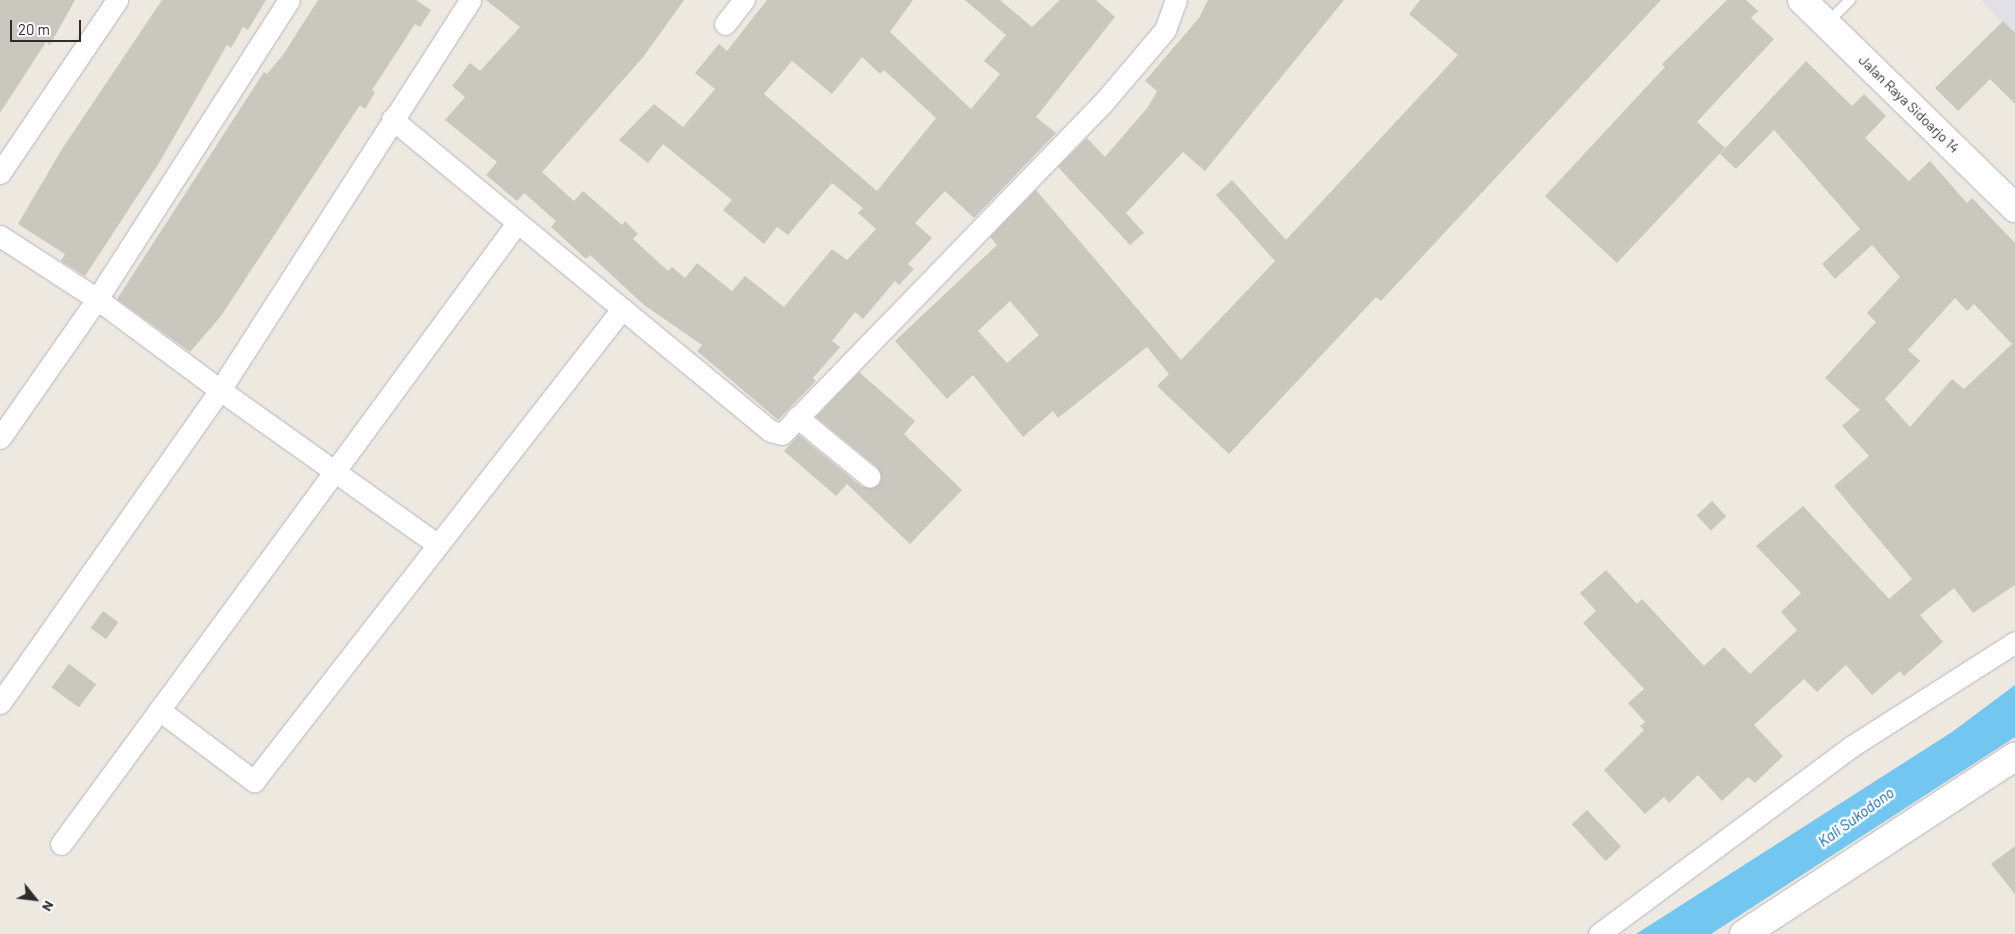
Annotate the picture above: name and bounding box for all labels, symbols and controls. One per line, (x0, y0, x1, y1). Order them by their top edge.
scale bar (12, 10, 84, 42)
text: 20 m (18, 20, 50, 38)
street label: Jalan Raya Sidoarjo 14 (1855, 52, 1963, 156)
water label: Kali Sukodono (1815, 783, 1897, 851)
north arrow (10, 874, 60, 924)
text: N (39, 898, 58, 915)

